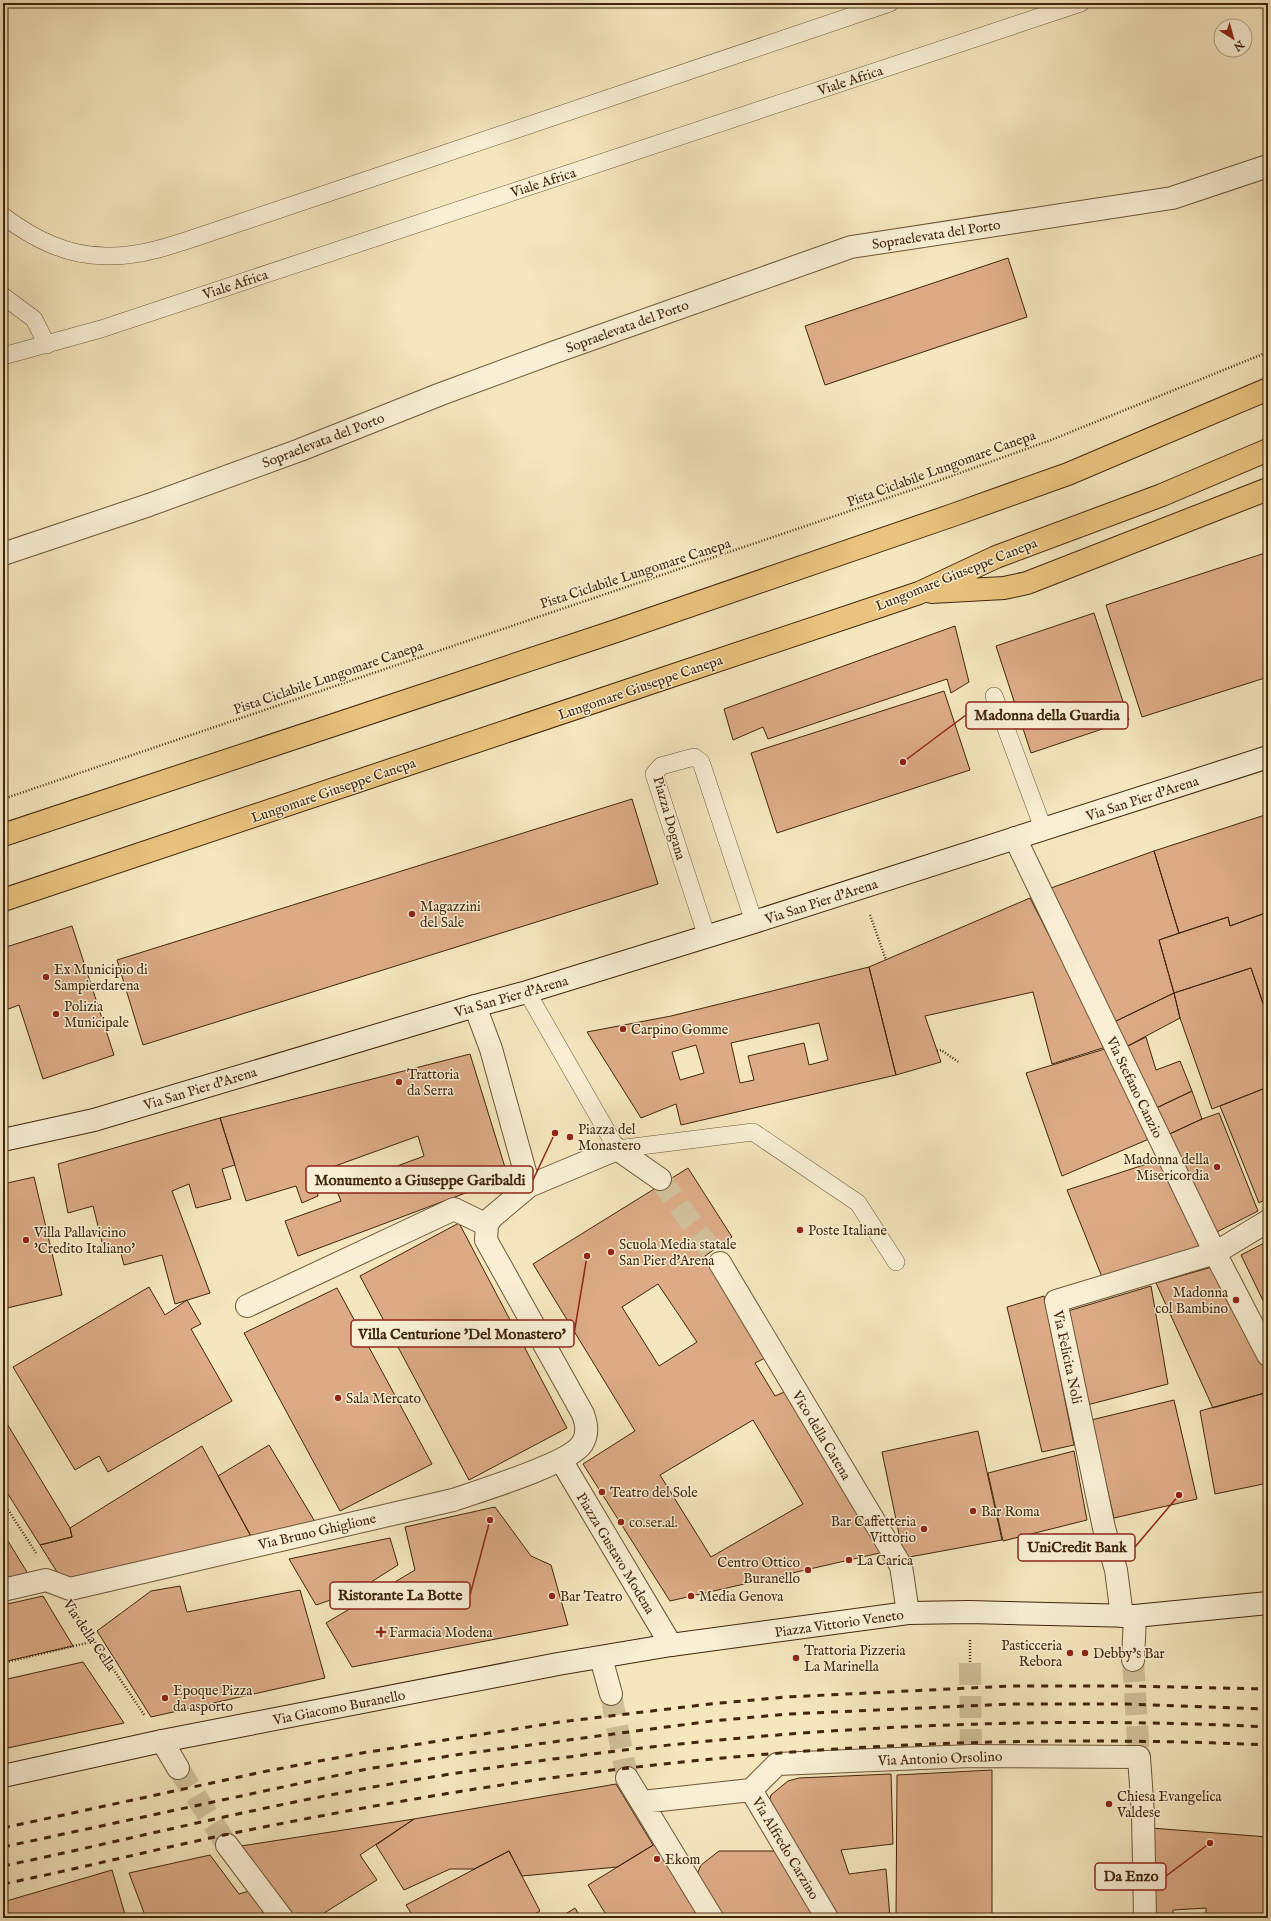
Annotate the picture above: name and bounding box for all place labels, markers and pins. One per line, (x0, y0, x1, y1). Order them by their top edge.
callout: Madonna della Guardia (966, 702, 1128, 729)
place label: Magazzini del Sale (420, 898, 481, 932)
marker: Magazzini del Sale (407, 909, 417, 919)
place label: Ex Municipio di Sampierdarena (54, 961, 148, 995)
marker: Ex Municipio di Sampierdarena (41, 972, 51, 982)
place label: Polizia Municipale (64, 998, 130, 1032)
marker: Polizia Municipale (51, 1009, 61, 1019)
place label: Carpino Gomme (631, 1021, 729, 1039)
marker: Carpino Gomme (618, 1024, 628, 1034)
place label: Trattoria da Serra (407, 1066, 460, 1100)
marker: Trattoria da Serra (394, 1077, 404, 1087)
place label: Piazza del Monastero (578, 1121, 641, 1155)
marker: Piazza del Monastero (565, 1132, 575, 1142)
place label: Madonna della Misericordia (1123, 1151, 1210, 1185)
marker: Madonna della Misericordia (1212, 1162, 1222, 1172)
callout: Monumento a Giuseppe Garibaldi (306, 1166, 533, 1193)
place label: Poste Italiane (808, 1222, 887, 1240)
place label: Villa Pallavicino 'Credito Italiano' (33, 1224, 135, 1258)
marker: Poste Italiane (795, 1225, 805, 1235)
marker: Villa Pallavicino 'Credito Italiano' (21, 1235, 31, 1245)
place label: Scuola Media statale San Pier d'Arena (619, 1236, 737, 1270)
marker: Scuola Media statale San Pier d'Arena (606, 1247, 616, 1257)
place label: Madonna col Bambino (1155, 1284, 1229, 1318)
marker: Madonna col Bambino (1231, 1295, 1241, 1305)
callout: Villa Centurione 'Del Monastero' (351, 1320, 574, 1347)
place label: Sala Mercato (346, 1390, 422, 1408)
marker: Sala Mercato (333, 1393, 343, 1403)
place label: Teatro del Sole (610, 1484, 698, 1502)
marker: Teatro del Sole (597, 1487, 607, 1497)
place label: Bar Roma (981, 1503, 1040, 1521)
marker: Bar Roma (968, 1506, 978, 1516)
place label: Bar Caffetteria Vittorio (831, 1513, 917, 1547)
place label: co.ser.al. (629, 1514, 678, 1532)
marker: co.ser.al. (616, 1517, 626, 1527)
marker: Bar Caffetteria Vittorio (919, 1524, 929, 1534)
callout: UniCredit Bank (1018, 1534, 1135, 1561)
place label: La Carica (857, 1552, 914, 1570)
place label: Centro Ottico Buranello (717, 1554, 800, 1588)
marker: La Carica (844, 1555, 854, 1565)
marker: Centro Ottico Buranello (803, 1565, 813, 1575)
callout: Ristorante La Botte (330, 1582, 470, 1609)
place label: Bar Teatro (560, 1588, 623, 1606)
place label: Media Genova (699, 1588, 784, 1606)
marker: Bar Teatro (547, 1591, 557, 1601)
marker: Media Genova (686, 1591, 696, 1601)
place label: Farmacia Modena (389, 1624, 494, 1642)
marker: Farmacia Modena (376, 1627, 386, 1637)
place label: Pasticceria Rebora (1001, 1637, 1063, 1671)
place label: Trattoria Pizzeria La Marinella (804, 1642, 906, 1676)
place label: Debby's Bar (1093, 1645, 1165, 1663)
marker: Pasticceria Rebora (1065, 1648, 1075, 1658)
marker: Debby's Bar (1080, 1648, 1090, 1658)
marker: Trattoria Pizzeria La Marinella (791, 1653, 801, 1663)
place label: Epoque Pizza da asporto (173, 1682, 253, 1716)
marker: Epoque Pizza da asporto (160, 1693, 170, 1703)
place label: Chiesa Evangelica Valdese (1116, 1788, 1222, 1822)
marker: Chiesa Evangelica Valdese (1104, 1799, 1114, 1809)
place label: Ekom (665, 1851, 701, 1869)
marker: Ekom (652, 1854, 662, 1864)
callout: Da Enzo (1095, 1863, 1166, 1890)

